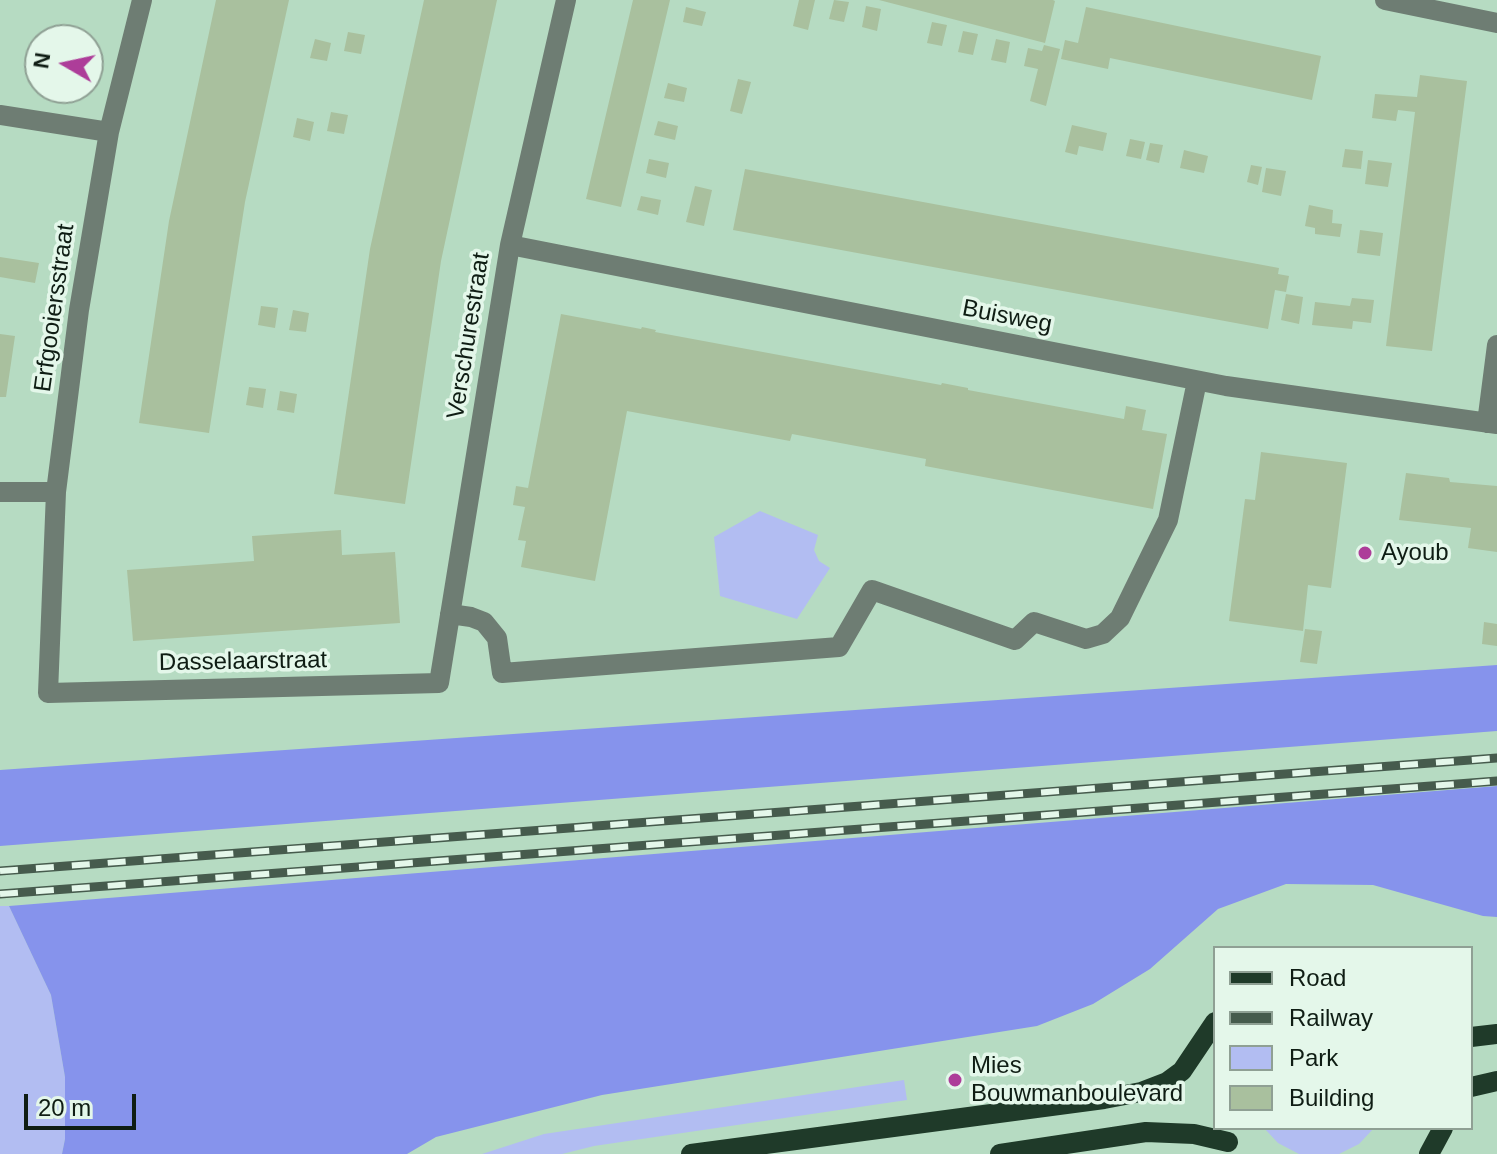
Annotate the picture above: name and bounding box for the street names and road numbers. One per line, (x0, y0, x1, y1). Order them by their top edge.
street label: Erfgooiersstraat (29, 222, 81, 394)
street label: Verschurestraat (442, 251, 496, 421)
street label: Buisweg (960, 294, 1054, 340)
street label: Dasselaarstraat (159, 646, 327, 678)

